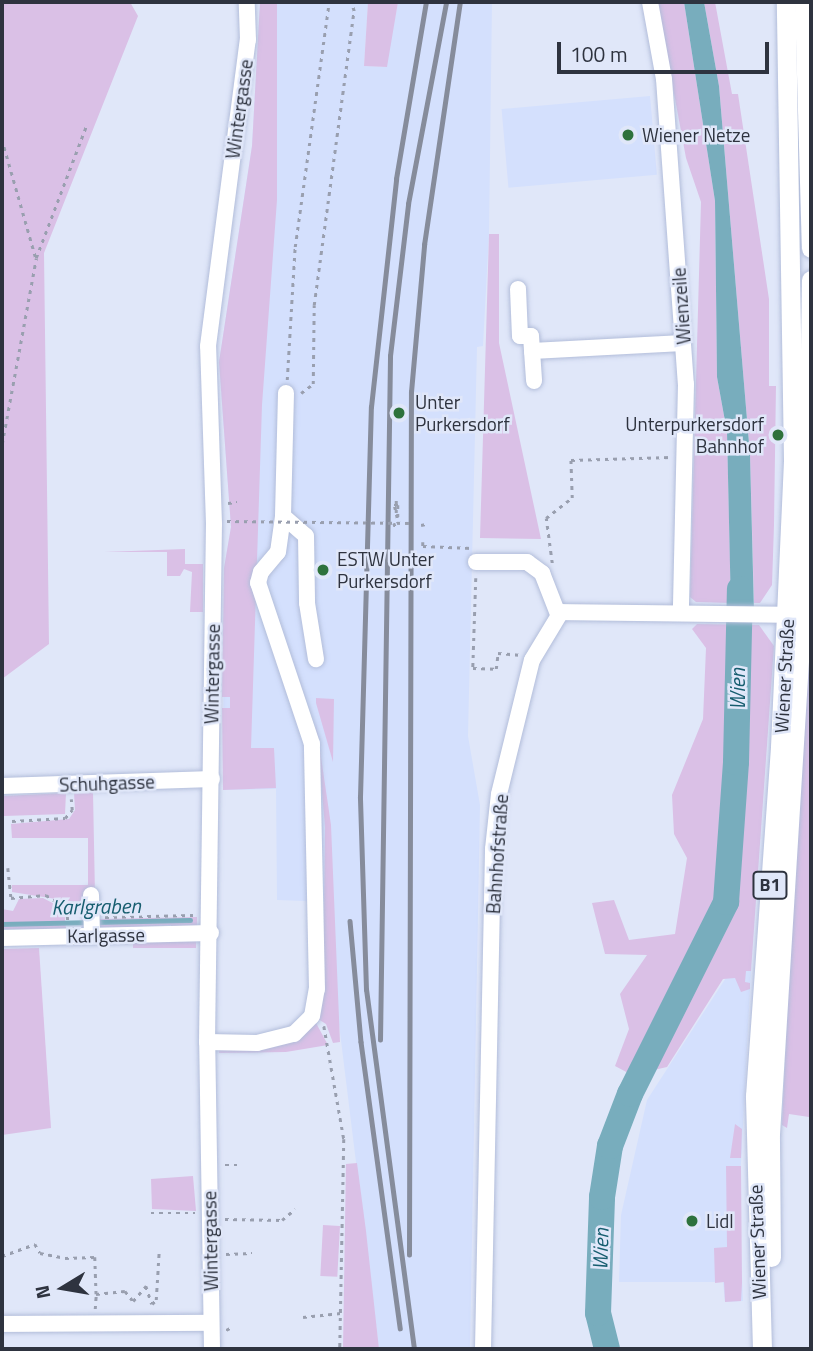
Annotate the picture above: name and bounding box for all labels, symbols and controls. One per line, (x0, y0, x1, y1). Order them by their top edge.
scale bar (561, 28, 773, 72)
text: 100 m (570, 38, 627, 70)
street label: Wintergasse (221, 58, 257, 160)
place label: Wiener Netze (642, 124, 750, 146)
marker: Wiener Netze (620, 127, 636, 143)
street label: Wienzeile (667, 267, 695, 345)
place label: Unter Purkersdorf (415, 391, 510, 435)
marker: Unter Purkersdorf (389, 403, 409, 423)
place label: Unterpurkersdorf Bahnhof (625, 413, 764, 457)
marker: Unterpurkersdorf Bahnhof (770, 427, 786, 443)
place label: ESTW Unter Purkersdorf (337, 548, 434, 592)
marker: ESTW Unter Purkersdorf (315, 562, 331, 578)
street label: Wiener Straße (770, 618, 798, 734)
street label: Wintergasse (200, 624, 224, 724)
water label: Wien (724, 668, 750, 710)
street label: Schuhgasse (59, 770, 155, 796)
street label: Bahnhofstraße (481, 793, 513, 915)
road number: B1 (751, 870, 789, 900)
water label: Karlgraben (51, 893, 141, 919)
street label: Karlgasse (67, 923, 145, 947)
street label: Wiener Straße (744, 1184, 770, 1300)
street label: Wintergasse (198, 1191, 222, 1291)
place label: Lidl (706, 1210, 734, 1232)
marker: Lidl (684, 1213, 700, 1229)
water label: Wien (587, 1228, 613, 1270)
north arrow (28, 1253, 98, 1323)
text: N (26, 1283, 57, 1301)

